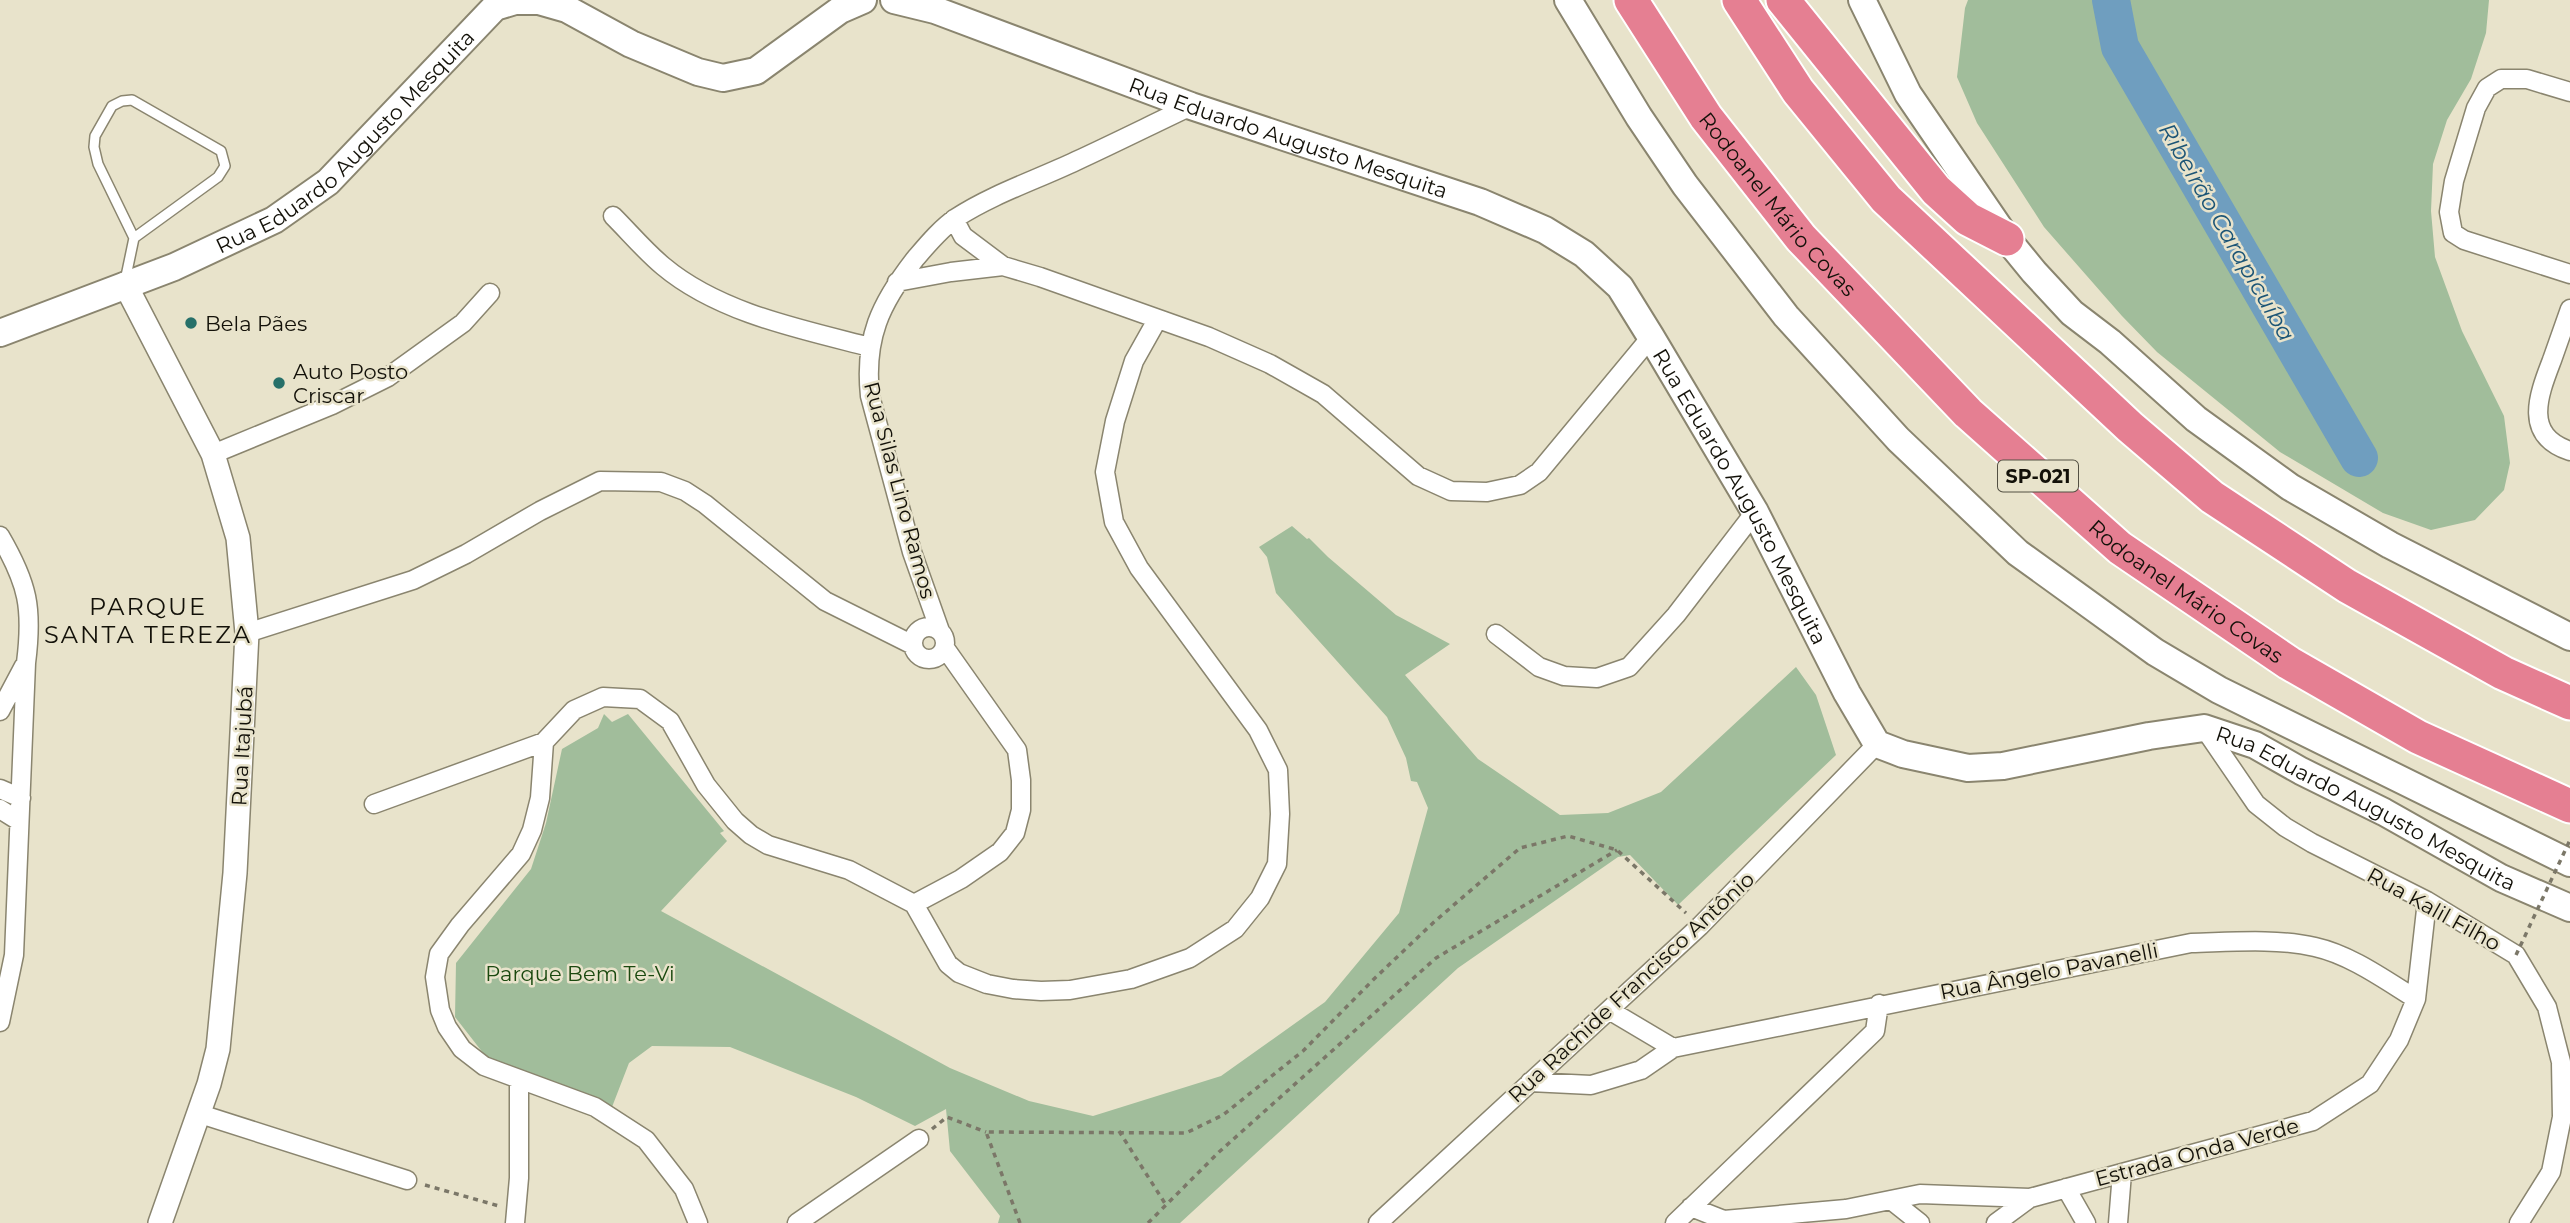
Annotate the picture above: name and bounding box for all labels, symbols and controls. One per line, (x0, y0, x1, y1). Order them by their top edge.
street label: Rua Eduardo Augusto Mesquita (212, 24, 479, 258)
street label: Rua Eduardo Augusto Mesquita (1126, 71, 1451, 203)
street label: Rodoanel Mário Covas (1694, 107, 1862, 301)
water label: Ribeirão Carapicuíba (2153, 118, 2301, 346)
place label: Bela Pães (205, 311, 307, 336)
marker: Bela Pães (183, 315, 199, 331)
street label: Rua Eduardo Augusto Mesquita (1648, 344, 1833, 648)
place label: Auto Posto Criscar (293, 359, 408, 408)
marker: Auto Posto Criscar (271, 375, 287, 391)
street label: Rua Silas Lino Ramos (859, 379, 941, 601)
road number: SP-021 (1998, 461, 2078, 491)
street label: Rodoanel Mário Covas (2084, 514, 2288, 668)
district label: PARQUE SANTA TEREZA (44, 592, 252, 649)
street label: Rua Itajubá (226, 685, 258, 807)
street label: Rua Eduardo Augusto Mesquita (2213, 720, 2520, 895)
street label: Rua Kalil Filho (2363, 862, 2505, 956)
street label: Rua Rachide Francisco Antônio (1503, 866, 1759, 1108)
street label: Rua Ângelo Pavanelli (1938, 938, 2160, 1004)
park label: Parque Bem Te-Vi (485, 961, 675, 986)
street label: Estrada Onda Verde (2092, 1113, 2302, 1191)

